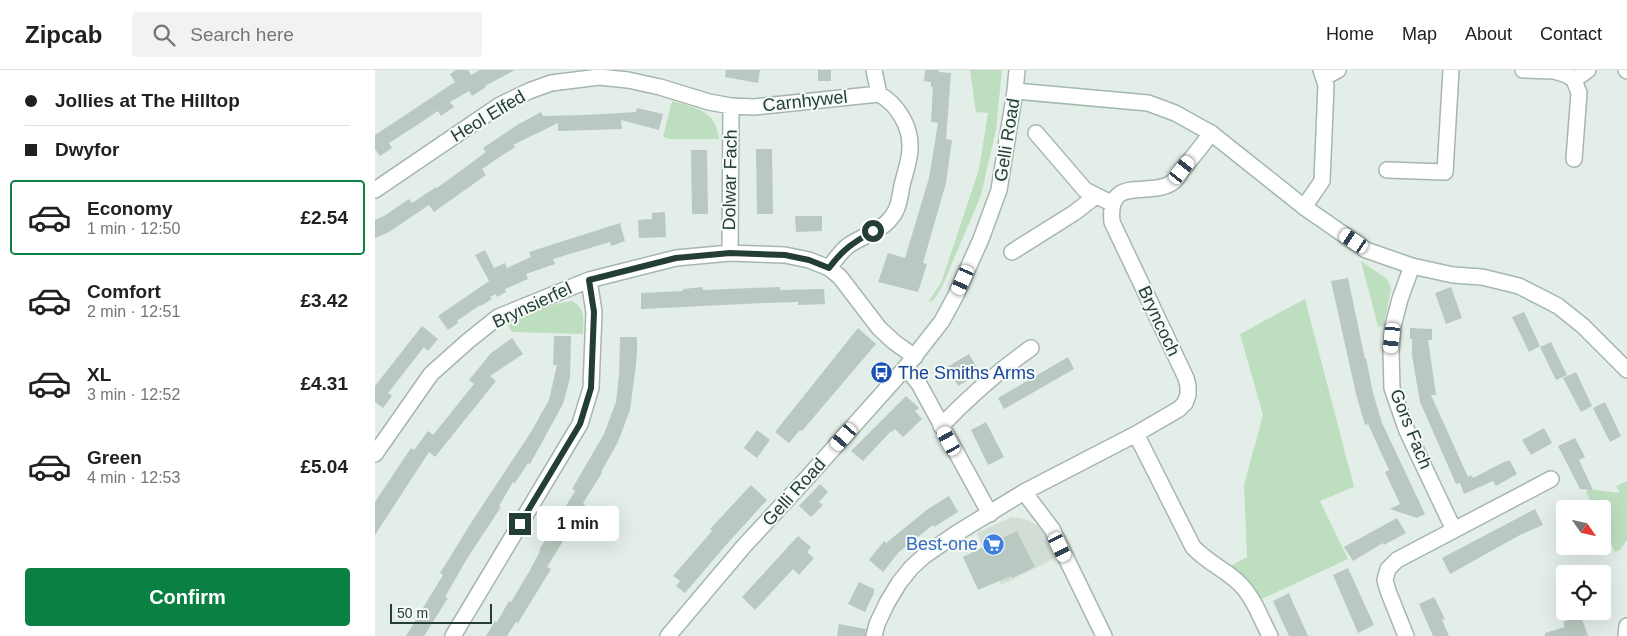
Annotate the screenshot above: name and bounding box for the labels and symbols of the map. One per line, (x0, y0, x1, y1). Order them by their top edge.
street label: Heol Elfed (447, 86, 529, 146)
street label: Carnhywel (762, 87, 848, 115)
street label: Gelli Road (991, 97, 1023, 183)
street label: Dolwar Fach (719, 129, 741, 231)
car (1166, 154, 1197, 186)
route start (862, 220, 884, 242)
car (1337, 226, 1370, 256)
car (950, 263, 975, 297)
street label: Brynsierfel (489, 278, 575, 332)
street label: Bryncoch (1134, 283, 1184, 359)
car (1382, 322, 1401, 354)
bus stop icon: The Smiths Arms (870, 361, 894, 385)
place label: The Smiths Arms (898, 363, 1035, 383)
street label: Gors Fach (1386, 386, 1436, 472)
car (828, 421, 859, 453)
car (935, 424, 962, 458)
street label: Gelli Road (758, 454, 830, 530)
north arrow (1556, 500, 1611, 555)
callout: 1 min (537, 506, 620, 542)
route end (509, 513, 531, 535)
car (1046, 530, 1073, 564)
supermarket icon: Best-one (982, 532, 1006, 556)
place label: Best-one (906, 534, 978, 554)
scale bar (390, 601, 493, 624)

